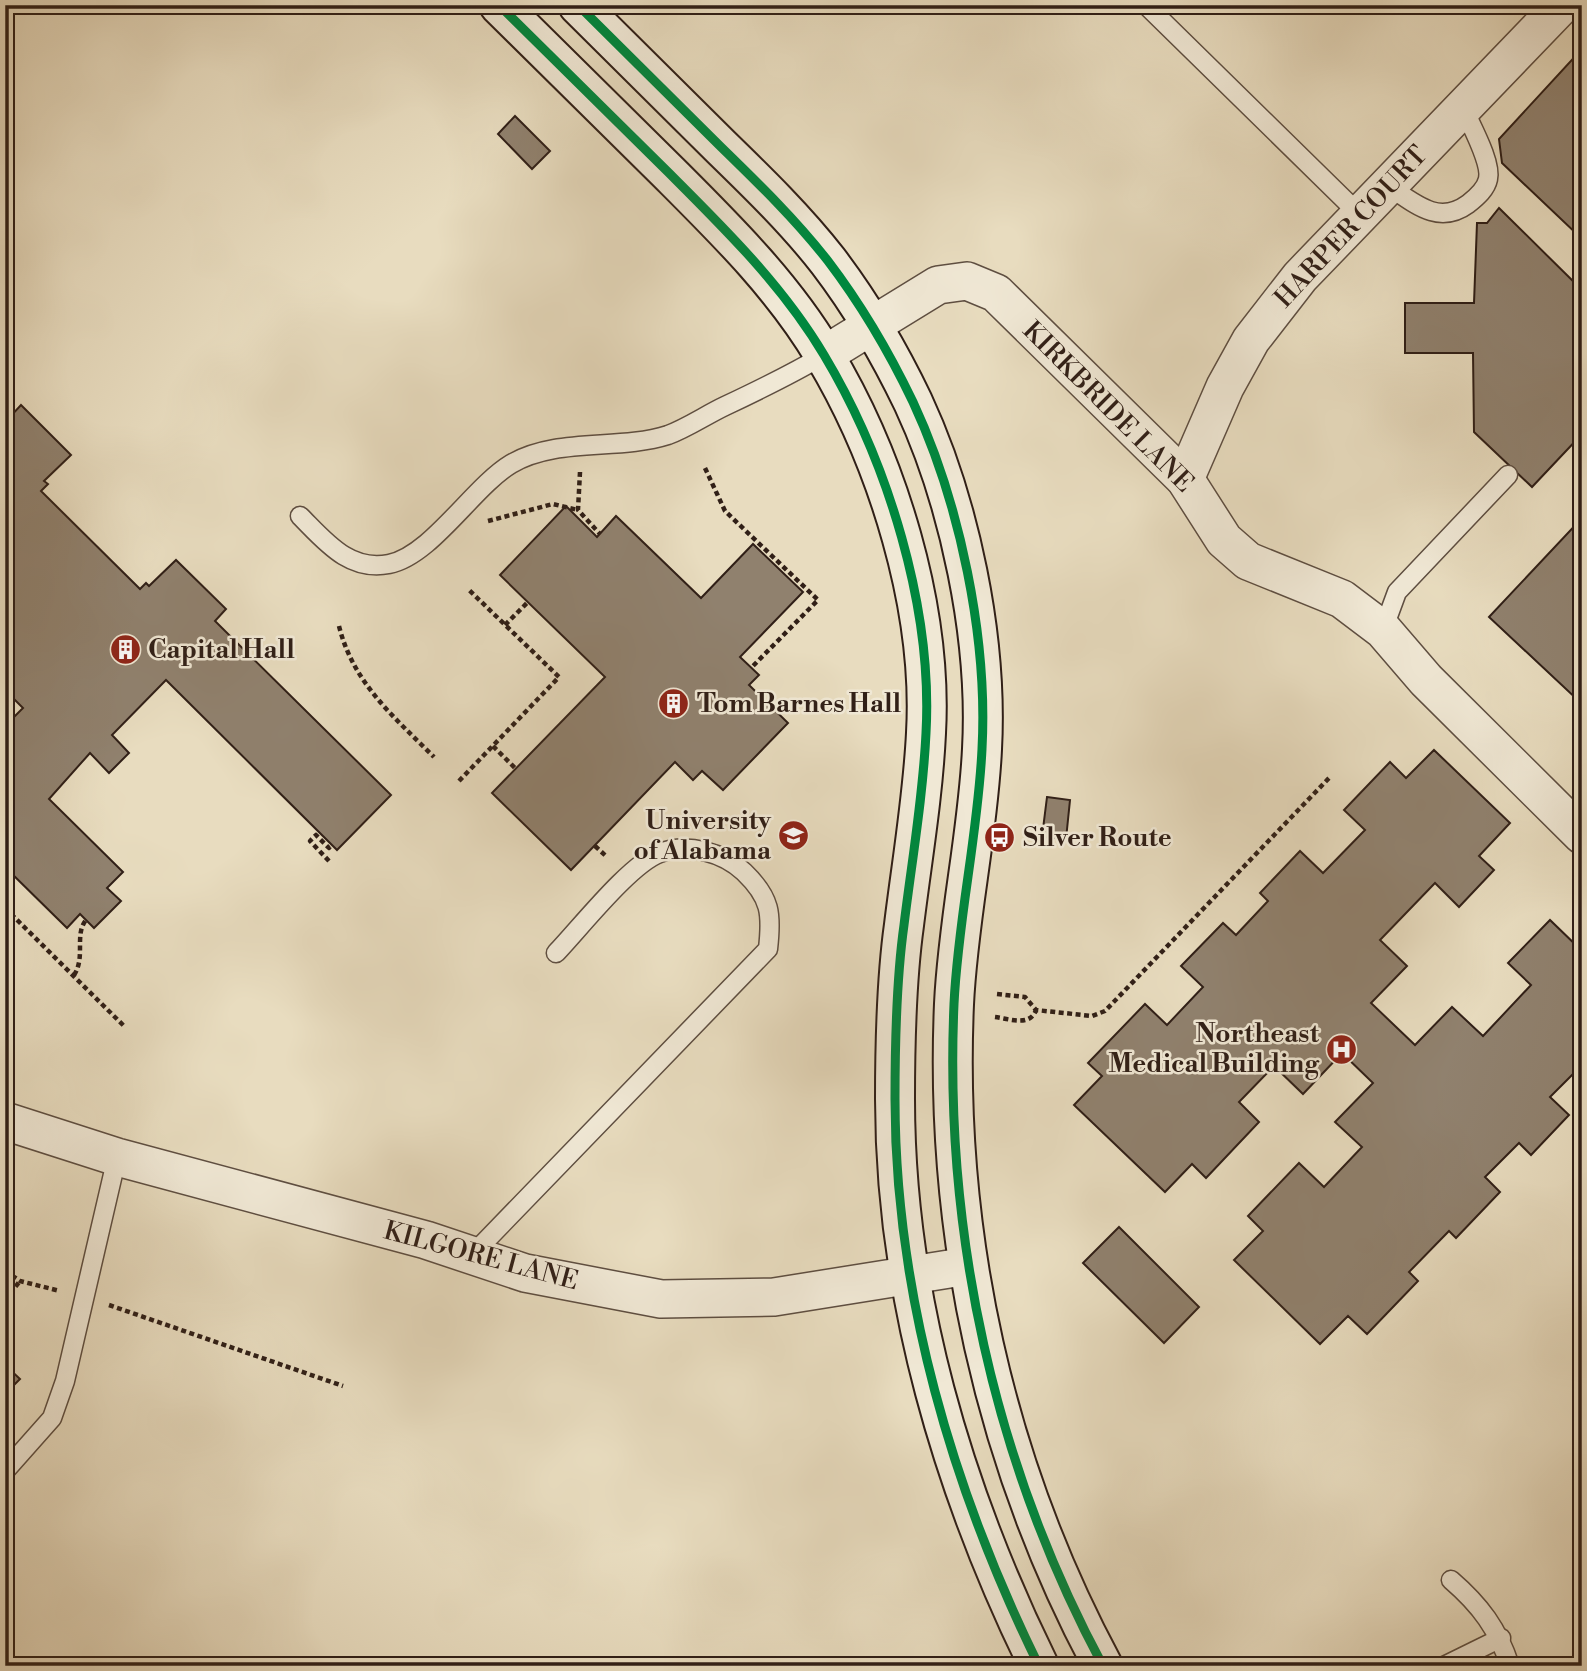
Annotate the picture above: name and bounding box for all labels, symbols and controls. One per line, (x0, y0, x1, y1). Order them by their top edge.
street label: HARPER COURT (1268, 140, 1434, 314)
street label: KIRKBRIDE LANE (1016, 315, 1200, 499)
building icon: Capital Hall (108, 633, 142, 667)
place label: Capital Hall (148, 634, 295, 666)
building icon: Tom Barnes Hall (657, 687, 691, 721)
place label: Tom Barnes Hall (697, 688, 902, 720)
place label: University of Alabama (633, 805, 772, 867)
school or university icon: University of Alabama (777, 819, 811, 853)
bus stop icon: Silver Route (983, 821, 1017, 855)
place label: Silver Route (1023, 822, 1172, 854)
place label: Northeast Medical Building (1108, 1018, 1320, 1080)
hospital icon: Northeast Medical Building (1325, 1032, 1359, 1066)
street label: KILGORE LANE (380, 1215, 582, 1297)

